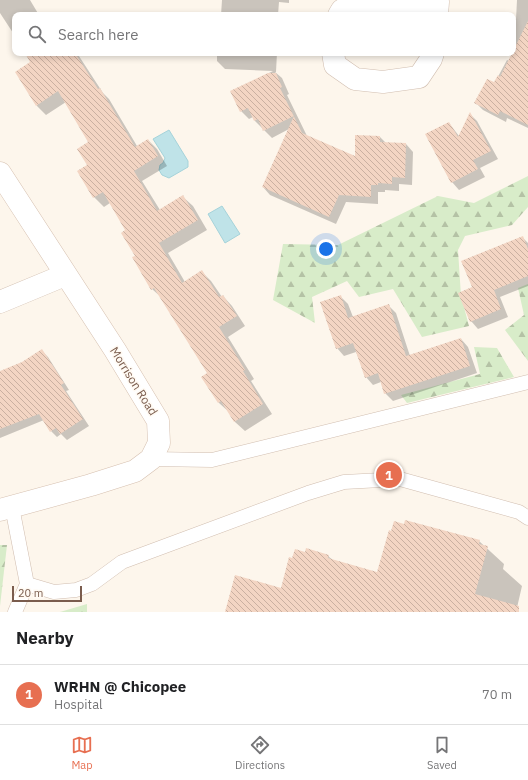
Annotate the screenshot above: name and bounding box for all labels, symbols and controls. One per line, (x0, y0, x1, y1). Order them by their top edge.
search box (12, 12, 516, 56)
icon: search (26, 23, 48, 45)
text: Search here (58, 25, 138, 44)
your location (316, 239, 336, 259)
street label: Morrison Road (107, 344, 161, 418)
pin: 1 (376, 460, 402, 490)
scale bar (12, 584, 82, 603)
text: 20 m (18, 586, 43, 600)
text: Nearby (16, 627, 74, 649)
text: WRHN @ Chicopee (54, 677, 186, 696)
text: 1 (25, 686, 33, 703)
text: 70 m (482, 686, 512, 703)
text: Hospital (54, 696, 103, 713)
tab: Map (71, 734, 93, 772)
tab: Directions (235, 734, 285, 772)
tab: Saved (427, 734, 457, 772)

